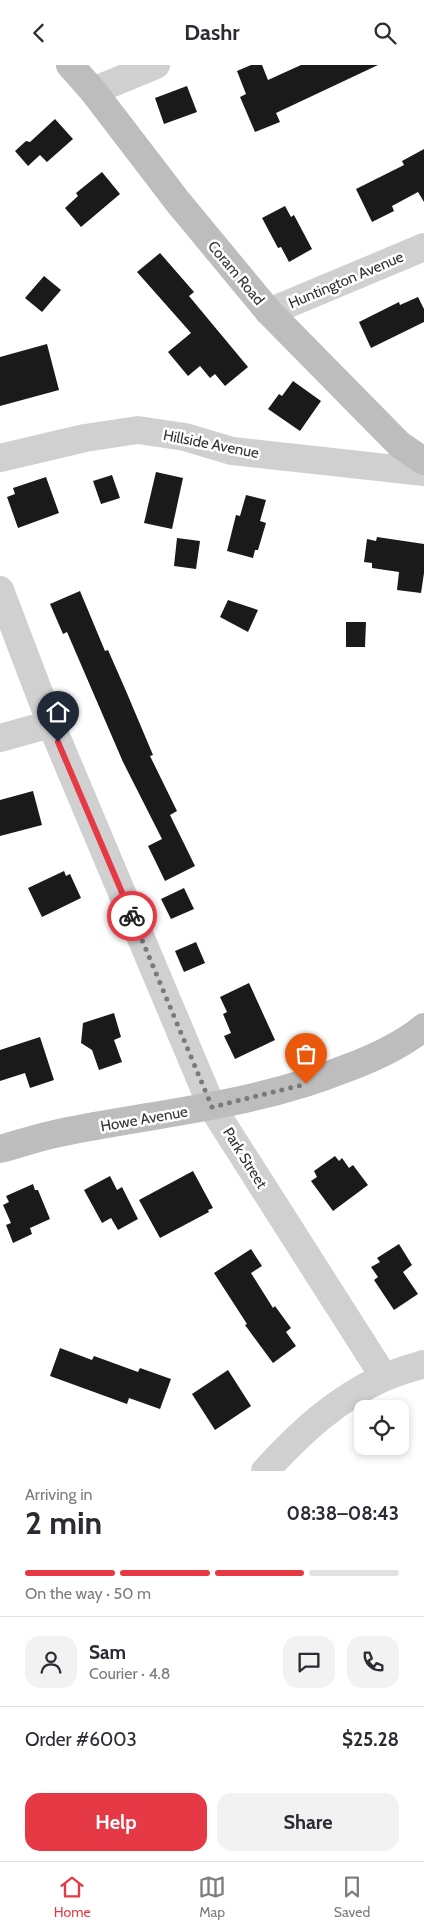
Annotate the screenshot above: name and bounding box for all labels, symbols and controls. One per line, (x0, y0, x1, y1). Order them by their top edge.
icon: back (25, 19, 53, 47)
text: Dashr (184, 19, 240, 46)
icon: search (371, 19, 399, 47)
street label: Coram Road (204, 237, 268, 309)
street label: Huntington Avenue (286, 248, 407, 312)
street label: Hillside Avenue (162, 426, 261, 462)
pin (37, 691, 79, 742)
icon: home (44, 698, 72, 726)
courier (107, 891, 157, 941)
icon: bike (118, 902, 146, 930)
pin (285, 1033, 327, 1084)
icon: bag (292, 1040, 320, 1068)
street label: Howe Avenue (99, 1102, 189, 1136)
street label: Park Street (219, 1124, 271, 1192)
map controls (354, 1400, 409, 1455)
button: locate (354, 1400, 409, 1455)
text: Arriving in (25, 1485, 92, 1504)
text: 08:38–08:43 (287, 1502, 399, 1525)
text: 2 min (25, 1503, 102, 1542)
text: On the way · 50 m (25, 1584, 151, 1603)
button: person (25, 1636, 77, 1688)
button: chat (283, 1636, 335, 1688)
button: phone (347, 1636, 399, 1688)
text: Sam (89, 1641, 126, 1664)
text: Courier · 4.8 (89, 1664, 171, 1683)
text: Order #6003 (25, 1728, 137, 1751)
text: $25.28 (342, 1728, 399, 1751)
button: Help (25, 1793, 207, 1851)
button: Share (217, 1793, 399, 1851)
tab: Home (54, 1873, 91, 1921)
tab: Map (198, 1873, 226, 1921)
tab: Saved (334, 1873, 370, 1921)

